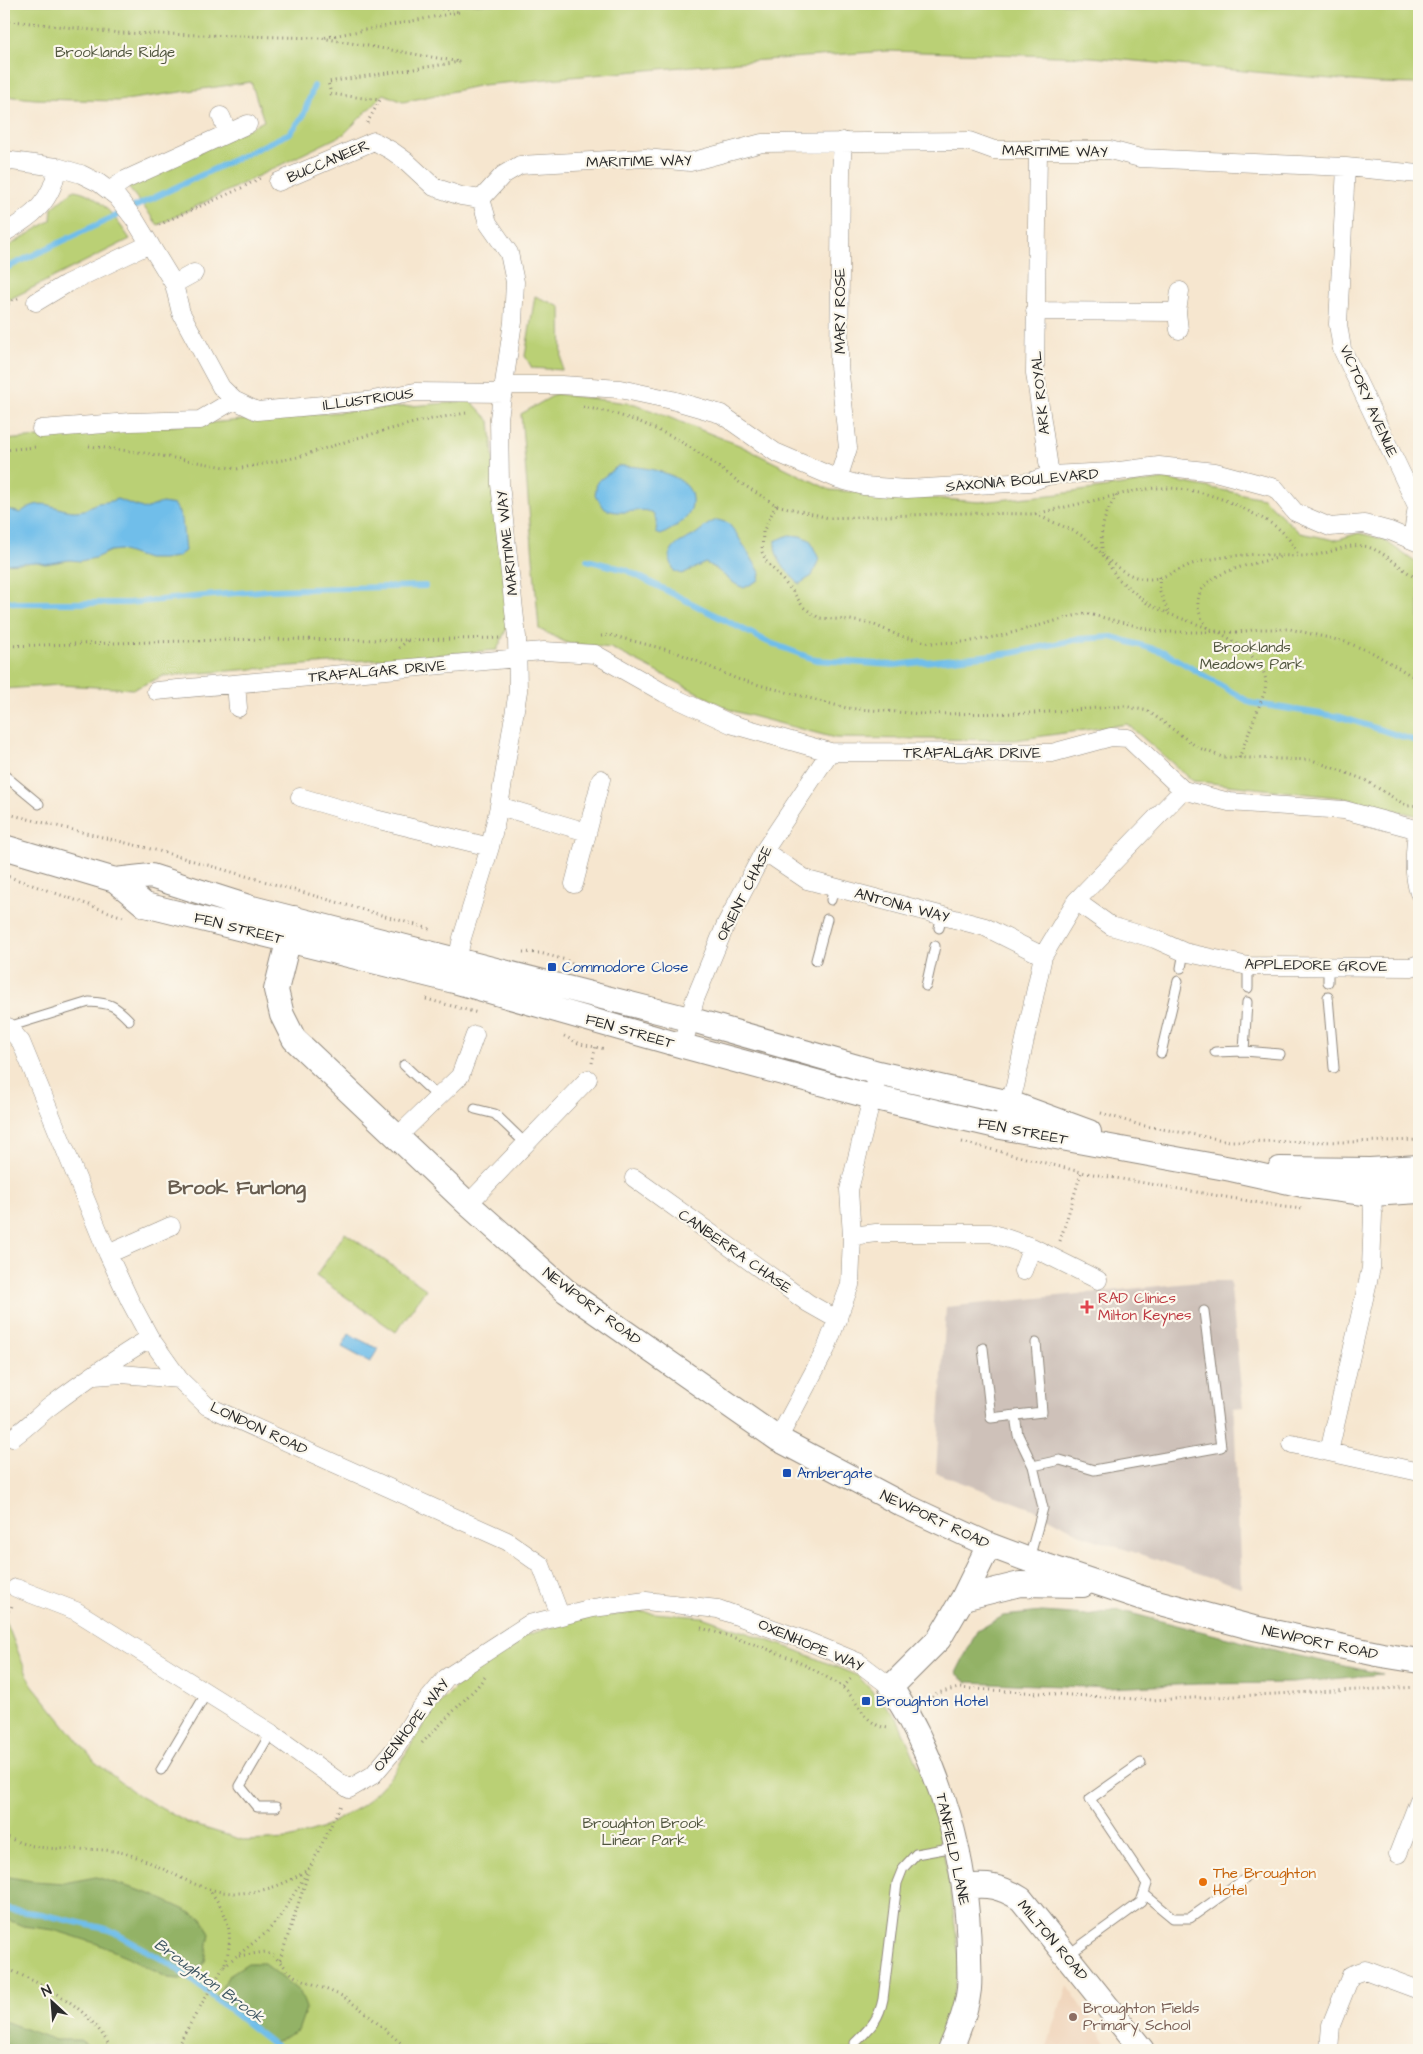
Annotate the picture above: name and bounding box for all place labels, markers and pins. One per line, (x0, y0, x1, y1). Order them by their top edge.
place label: Commodore Close (562, 957, 688, 978)
marker: Commodore Close (546, 961, 558, 973)
place label: RAD Clinics Milton Keynes (1098, 1288, 1192, 1327)
marker: RAD Clinics Milton Keynes (1080, 1300, 1094, 1314)
place label: Ambergate (797, 1463, 873, 1485)
marker: Ambergate (781, 1467, 793, 1479)
place label: Broughton Hotel (876, 1691, 988, 1713)
marker: Broughton Hotel (860, 1695, 872, 1707)
place label: The Broughton Hotel (1213, 1863, 1317, 1901)
marker: The Broughton Hotel (1197, 1876, 1209, 1888)
place label: Broughton Fields Primary School (1083, 1998, 1200, 2037)
marker: Broughton Fields Primary School (1067, 2011, 1079, 2023)

